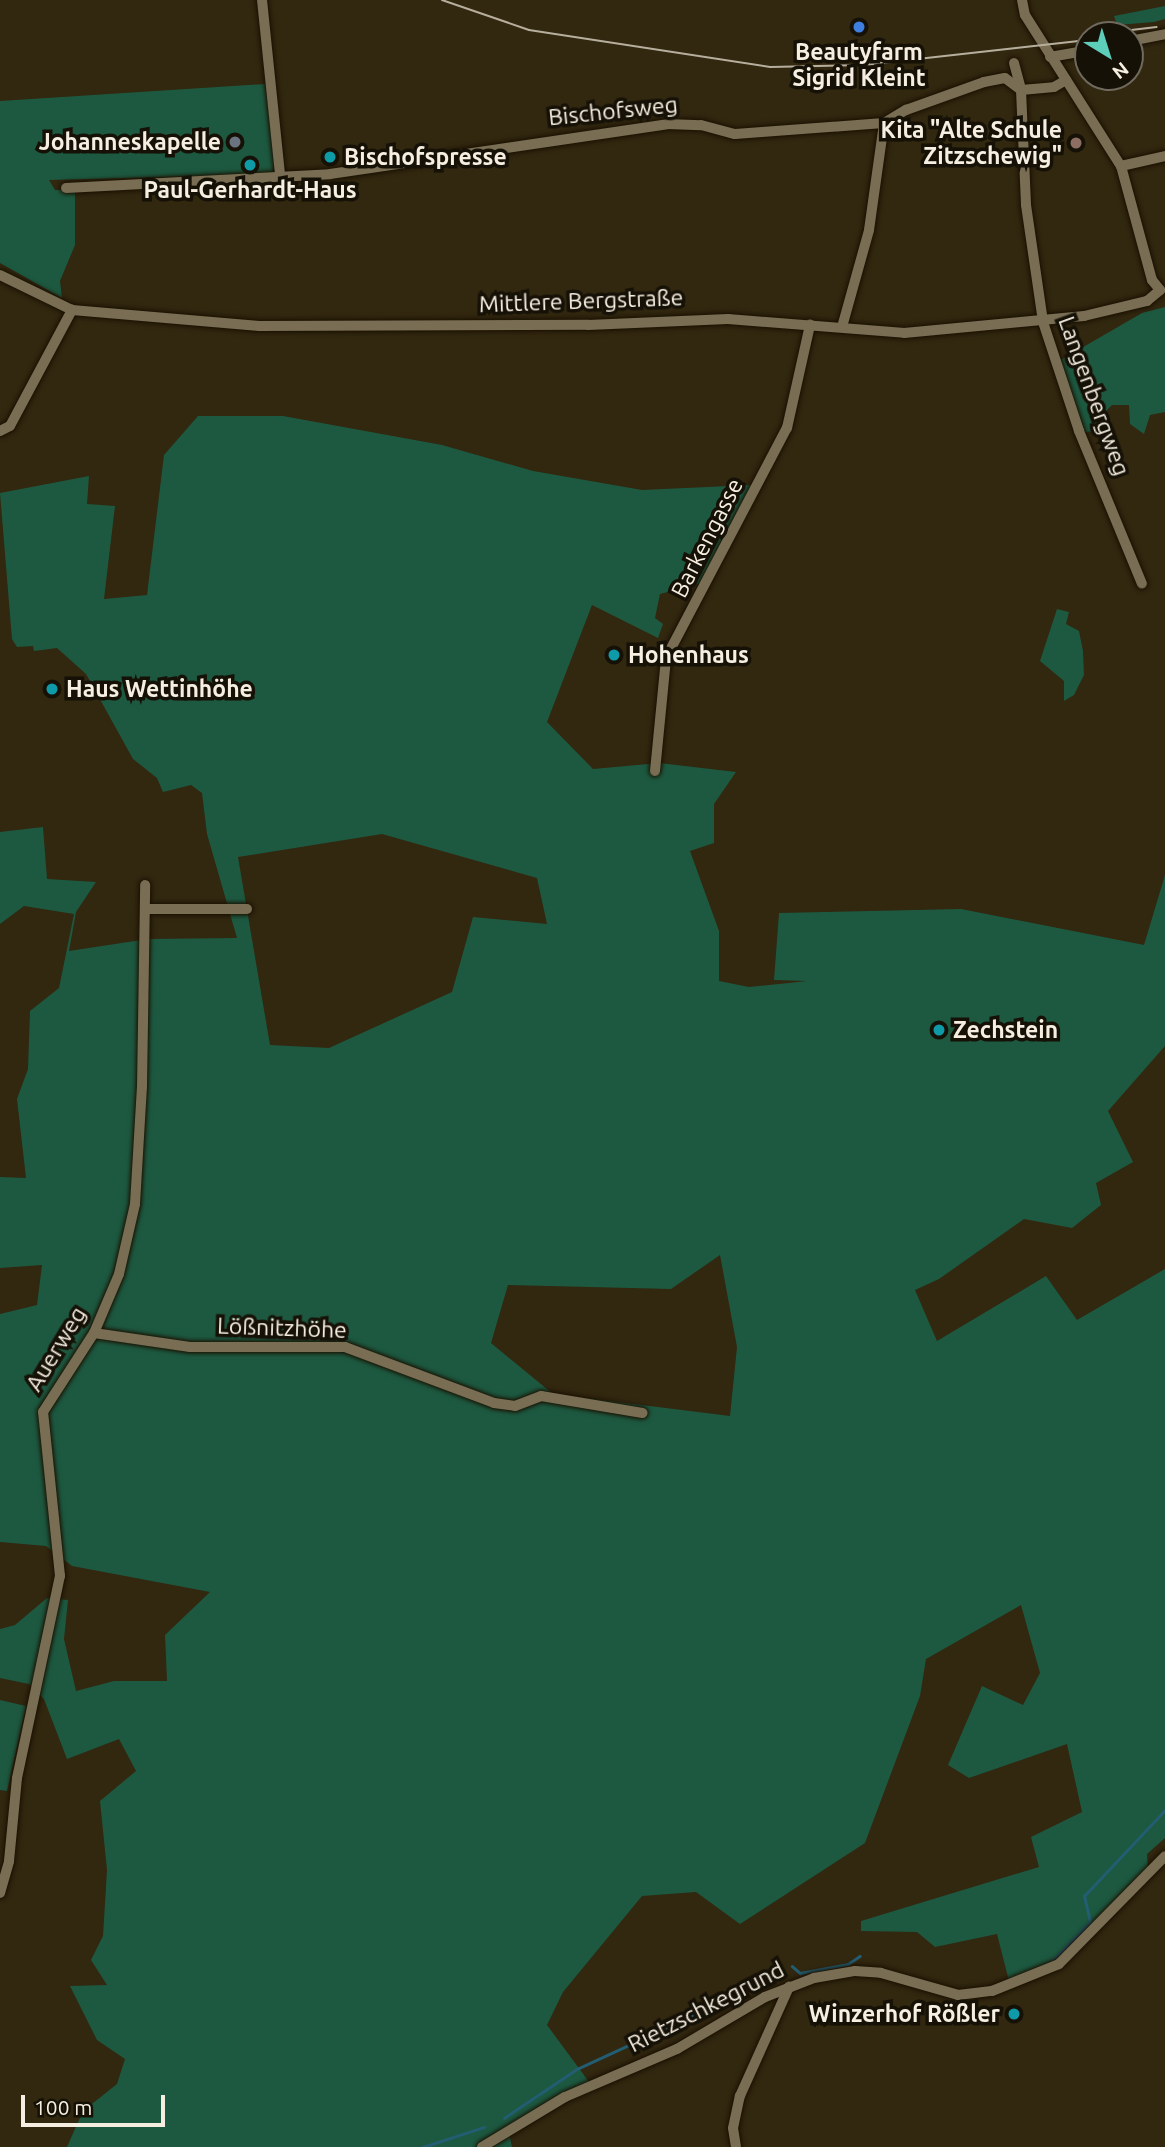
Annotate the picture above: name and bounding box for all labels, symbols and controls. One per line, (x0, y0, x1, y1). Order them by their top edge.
marker: Beautyfarm Sigrid Kleint (851, 19, 867, 35)
north arrow (1074, 21, 1144, 91)
place label: Beautyfarm Sigrid Kleint (792, 38, 926, 92)
text: N (1108, 58, 1133, 84)
street label: Bischofsweg (547, 90, 679, 132)
place label: Kita "Alte Schule Zitzschewig" (881, 116, 1062, 170)
place label: Johanneskapelle (39, 128, 221, 156)
marker: Johanneskapelle (227, 134, 243, 150)
marker: Kita "Alte Schule Zitzschewig" (1068, 135, 1084, 151)
place label: Bischofspresse (344, 143, 507, 171)
marker: Bischofspresse (322, 149, 338, 165)
marker: Paul-Gerhardt-Haus (242, 157, 258, 173)
place label: Paul-Gerhardt-Haus (143, 176, 357, 204)
street label: Mittlere Bergstraße (478, 284, 684, 318)
street label: Langenbergweg (1052, 313, 1136, 479)
street label: Barkengasse (665, 474, 749, 602)
place label: Hohenhaus (628, 641, 749, 669)
marker: Hohenhaus (606, 647, 622, 663)
place label: Haus Wettinhöhe (66, 675, 253, 703)
marker: Haus Wettinhöhe (44, 681, 60, 697)
place label: Zechstein (953, 1016, 1058, 1044)
marker: Zechstein (931, 1022, 947, 1038)
street label: Auerweg (20, 1302, 92, 1396)
street label: Lößnitzhöhe (217, 1312, 347, 1344)
street label: Rietzschkegrund (623, 1956, 789, 2058)
place label: Winzerhof Rößler (809, 2000, 1000, 2028)
marker: Winzerhof Rößler (1006, 2006, 1022, 2022)
scale bar (24, 2080, 168, 2124)
text: 100 m (34, 2095, 92, 2119)

